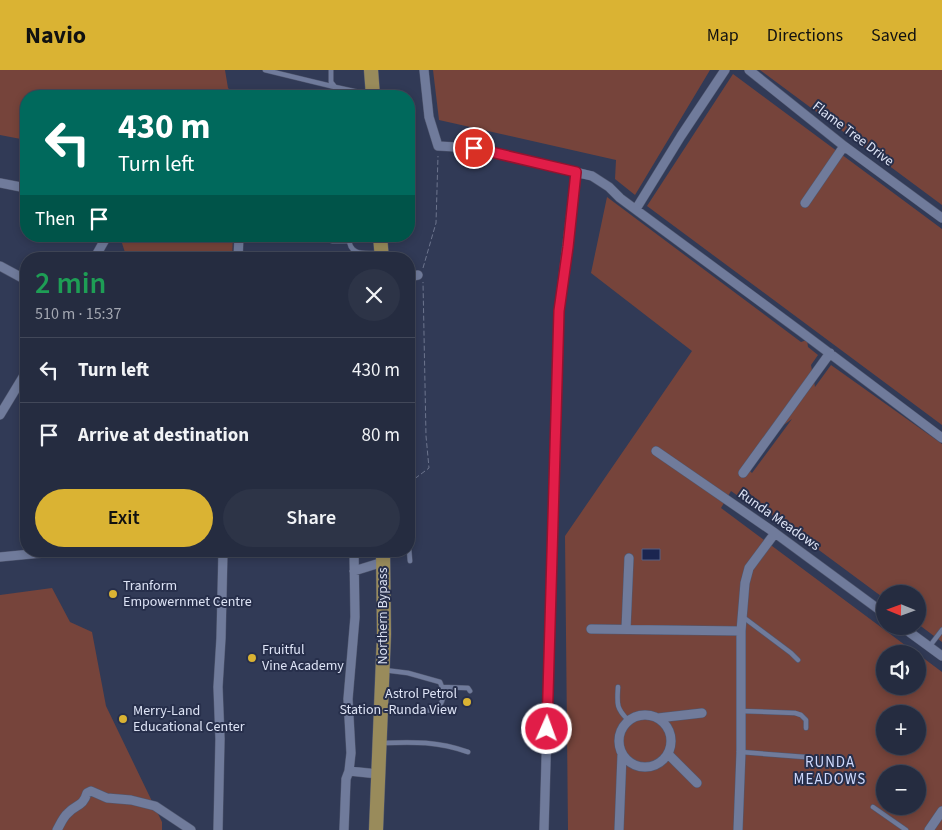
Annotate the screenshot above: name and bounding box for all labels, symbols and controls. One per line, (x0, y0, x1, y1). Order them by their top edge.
text: Navio (25, 18, 86, 53)
text: Map (707, 23, 739, 48)
text: Directions (767, 23, 843, 48)
text: Saved (871, 23, 917, 48)
street label: Flame Tree Drive (808, 97, 898, 171)
text: 430 m (118, 102, 210, 152)
icon: left (35, 110, 100, 175)
pin (453, 127, 495, 169)
icon: arrive (460, 134, 488, 162)
text: Turn left (118, 148, 194, 180)
icon: arrive (85, 205, 113, 233)
text: Then (35, 206, 75, 233)
text: 2 min (35, 262, 106, 305)
button: close (348, 269, 400, 321)
text: 510 m · 15:37 (35, 303, 122, 325)
icon: left (35, 356, 63, 384)
text: Turn left (78, 357, 149, 384)
text: 430 m (352, 357, 400, 384)
icon: arrive (35, 421, 63, 449)
text: Arrive at destination (78, 422, 249, 449)
text: 80 m (362, 422, 400, 449)
street label: Runda Meadows (734, 484, 824, 556)
button: Exit (35, 489, 213, 547)
button: Share (223, 489, 400, 547)
street label: Northern Bypass (373, 567, 393, 665)
place label: Tranform Empowernmet Centre (123, 576, 252, 612)
north arrow (876, 585, 926, 635)
map controls (876, 585, 926, 815)
marker: Tranform Empowernmet Centre (107, 588, 119, 600)
place label: Fruitful Vine Academy (262, 640, 344, 676)
button: sound (876, 645, 926, 695)
marker: Fruitful Vine Academy (246, 652, 258, 664)
place label: Astrol Petrol Station -Runda View (339, 684, 457, 720)
marker: Astrol Petrol Station -Runda View (461, 696, 473, 708)
place label: Merry-Land Educational Center (133, 701, 245, 737)
position arrow (520, 702, 572, 754)
button: + (876, 705, 926, 755)
marker: Merry-Land Educational Center (117, 713, 129, 725)
district label: RUNDA MEADOWS (794, 752, 866, 790)
button: − (876, 765, 926, 815)

